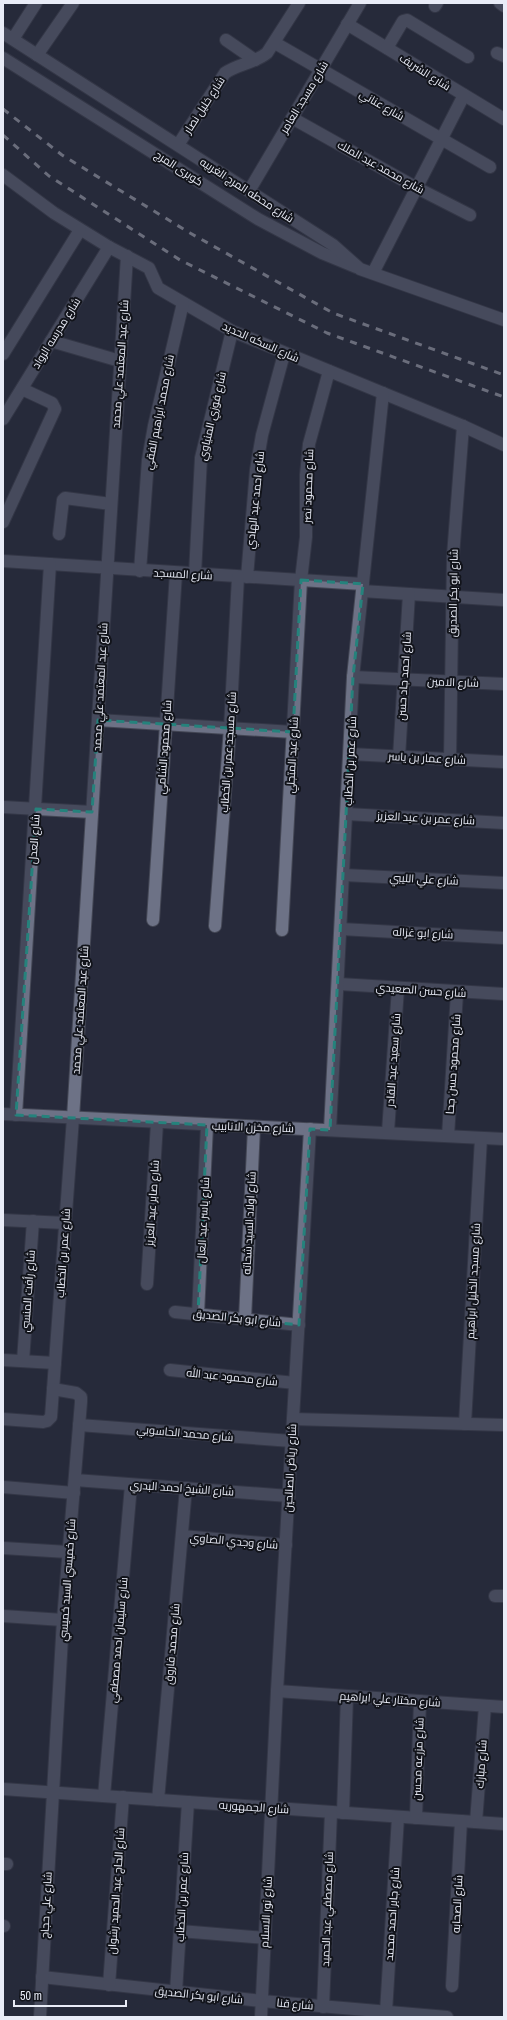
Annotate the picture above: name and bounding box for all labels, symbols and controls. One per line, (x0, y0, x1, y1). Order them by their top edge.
street label: شارع الشريف (396, 51, 453, 94)
street label: شارع مسجد العامر (276, 58, 332, 137)
street label: شارع خليل نصار (180, 74, 228, 138)
street label: شارع عناني (356, 87, 407, 125)
street label: شارع محمد عبد الملك (335, 137, 427, 198)
street label: كوبرى المرج (152, 147, 206, 190)
street label: شارع محطه المرج الغربيه (197, 154, 297, 226)
street label: شارع مدرسه الرواد (29, 295, 84, 372)
street label: شارع عبد المعتمد علي محمد (109, 299, 133, 429)
street label: شارع السكه الحديد (220, 319, 302, 366)
street label: شارع محمد ابراهيم الفقي (141, 353, 179, 471)
street label: شارع فوزي المنياوي (195, 370, 231, 462)
street label: شارع محمود نصر (300, 449, 317, 524)
street label: شارع احمد عبد الهادي (243, 450, 269, 550)
street label: شارع ابو بكر الصديق (445, 549, 462, 637)
street label: شارع المسجد (153, 565, 213, 584)
street label: شارع عبد المعتمد علي محمد (90, 622, 112, 752)
street label: شارع احمد جاد حسن (394, 631, 415, 721)
street label: شارع الامين (427, 674, 479, 691)
street label: شارع مسجد عمر بن الخطاب (217, 691, 240, 813)
street label: شارع محمود الشامي (154, 699, 176, 795)
street label: شارع عبد المتجلي (283, 716, 303, 794)
street label: شارع عمر بن الخطاب (341, 716, 360, 806)
street label: شارع عمار بن ياسر (387, 749, 466, 768)
street label: شارع عمر بن عبد العزيز (376, 808, 475, 829)
street label: شارع العدل (25, 814, 44, 865)
street label: شارع علي الليبي (389, 870, 459, 890)
street label: شارع ابو غزاله (392, 924, 454, 943)
street label: شارع عبد المعتمد علي محمد (69, 945, 93, 1075)
street label: شارع حسن الصعيدي (375, 980, 467, 1002)
street label: شارع سعيد عبد القادر (383, 1013, 404, 1109)
street label: شارع محمود حسن جحا (443, 1013, 464, 1115)
street label: شارع مخزن الانابيب (212, 1119, 294, 1136)
street label: شارع صابر عبد العزيز (142, 1159, 163, 1248)
street label: شارع اولاد السيد شحاته (239, 1171, 260, 1275)
street label: شارع ياسر عبد العال (194, 1176, 213, 1264)
street label: شارع عمر بن الخطاب (53, 1208, 74, 1298)
street label: شارع مسجد الخليل ابراهيم (463, 1223, 484, 1339)
street label: شارع رأفت المنسي (18, 1249, 39, 1333)
street label: شارع ابو بكر الصديق (192, 1306, 282, 1331)
street label: شارع محمود عبد الله (186, 1364, 278, 1390)
street label: شارع محمد الحاسوبي (136, 1422, 234, 1446)
street label: شارع رياض الصالحين (281, 1423, 300, 1513)
street label: شارع الشيخ احمد البدري (129, 1477, 235, 1501)
street label: شارع خميسي السيد خميسي (56, 1518, 79, 1642)
street label: شارع وجدي الصاوي (189, 1530, 279, 1554)
street label: شارع سليمان احمد مصطفي (106, 1576, 132, 1704)
street label: شارع محمد فاروق (161, 1603, 184, 1685)
street label: شارع مختار علي ابراهيم (339, 1688, 441, 1712)
street label: شارع مزرعه محسن (410, 1717, 427, 1801)
street label: شارع مبارك (472, 1739, 491, 1789)
street label: شارع الجمهوريه (218, 1798, 290, 1817)
street label: شارع الحاج عبد الحميد رشوان (105, 1827, 128, 1955)
street label: شارع مصطفي عبد الحميد (318, 1851, 338, 1967)
street label: شارع عمر بن الخطاب (173, 1852, 192, 1942)
street label: شارع جابر احمد محمد (382, 1867, 403, 1961)
street label: شارع علي حجاج (37, 1871, 57, 1939)
street label: شارع الصحابه (448, 1874, 467, 1934)
street label: شارع نور الاسلام (257, 1876, 276, 1948)
scale bar (14, 1982, 126, 2008)
street label: شارع ابو بكر الصديق (154, 1983, 244, 2008)
text: 50 m (20, 1988, 42, 2004)
street label: شارع قنا (276, 1995, 314, 2014)

